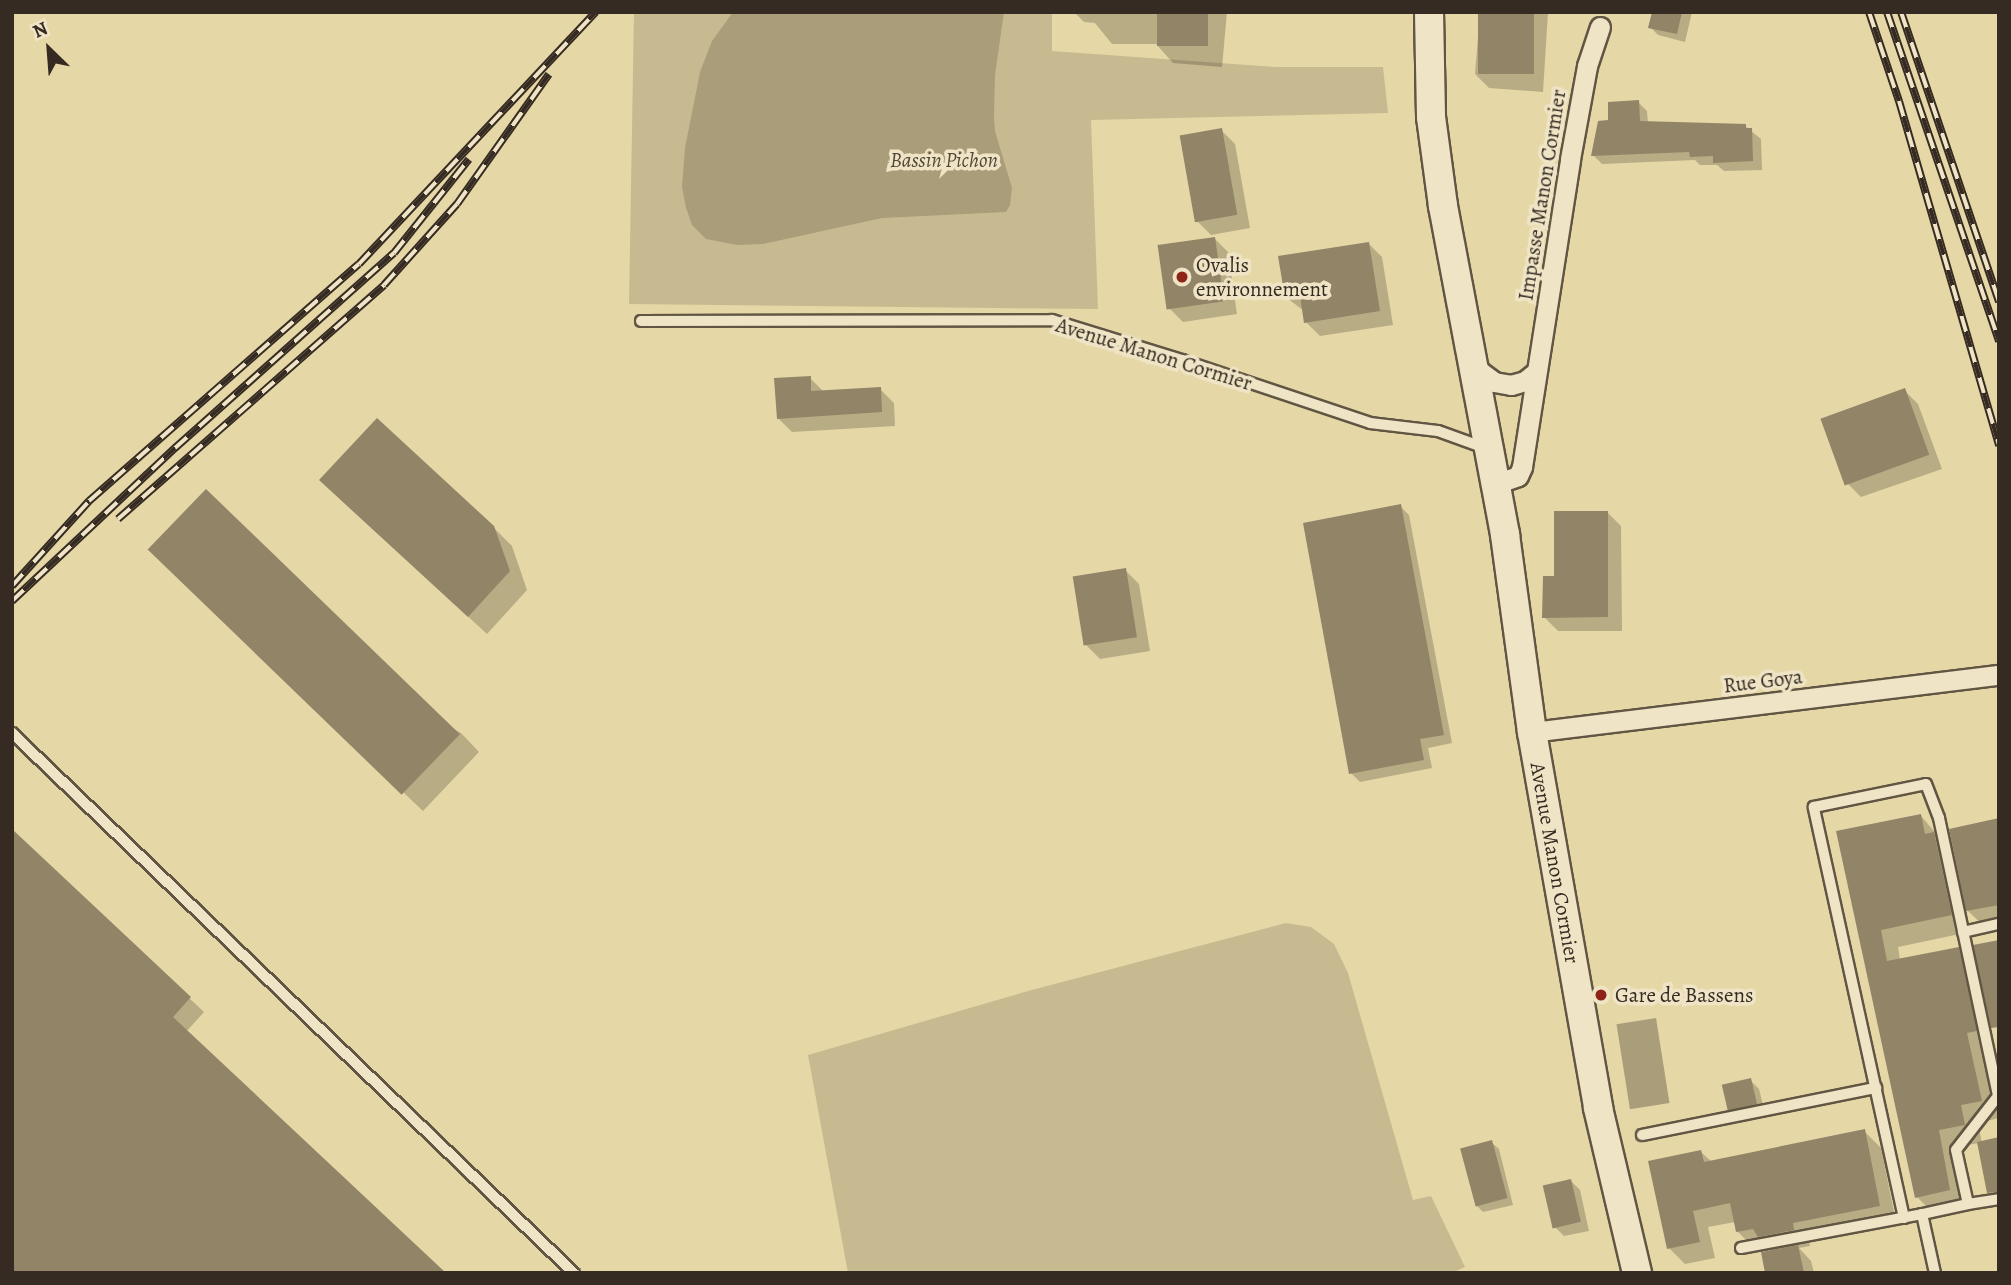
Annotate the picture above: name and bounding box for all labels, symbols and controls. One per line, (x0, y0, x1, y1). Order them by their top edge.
north arrow (14, 14, 84, 84)
text: N (28, 15, 52, 45)
street label: Impasse Manon Cormier (1513, 88, 1571, 302)
park label: Bassin Pichon (890, 147, 998, 173)
place label: Ovalis environnement (1196, 252, 1328, 302)
marker: Ovalis environnement (1174, 269, 1190, 285)
street label: Avenue Manon Cormier (1053, 312, 1255, 396)
street label: Rue Goya (1722, 664, 1804, 698)
street label: Avenue Manon Cormier (1525, 760, 1585, 966)
place label: Gare de Bassens (1615, 982, 1753, 1008)
marker: Gare de Bassens (1593, 987, 1609, 1003)

